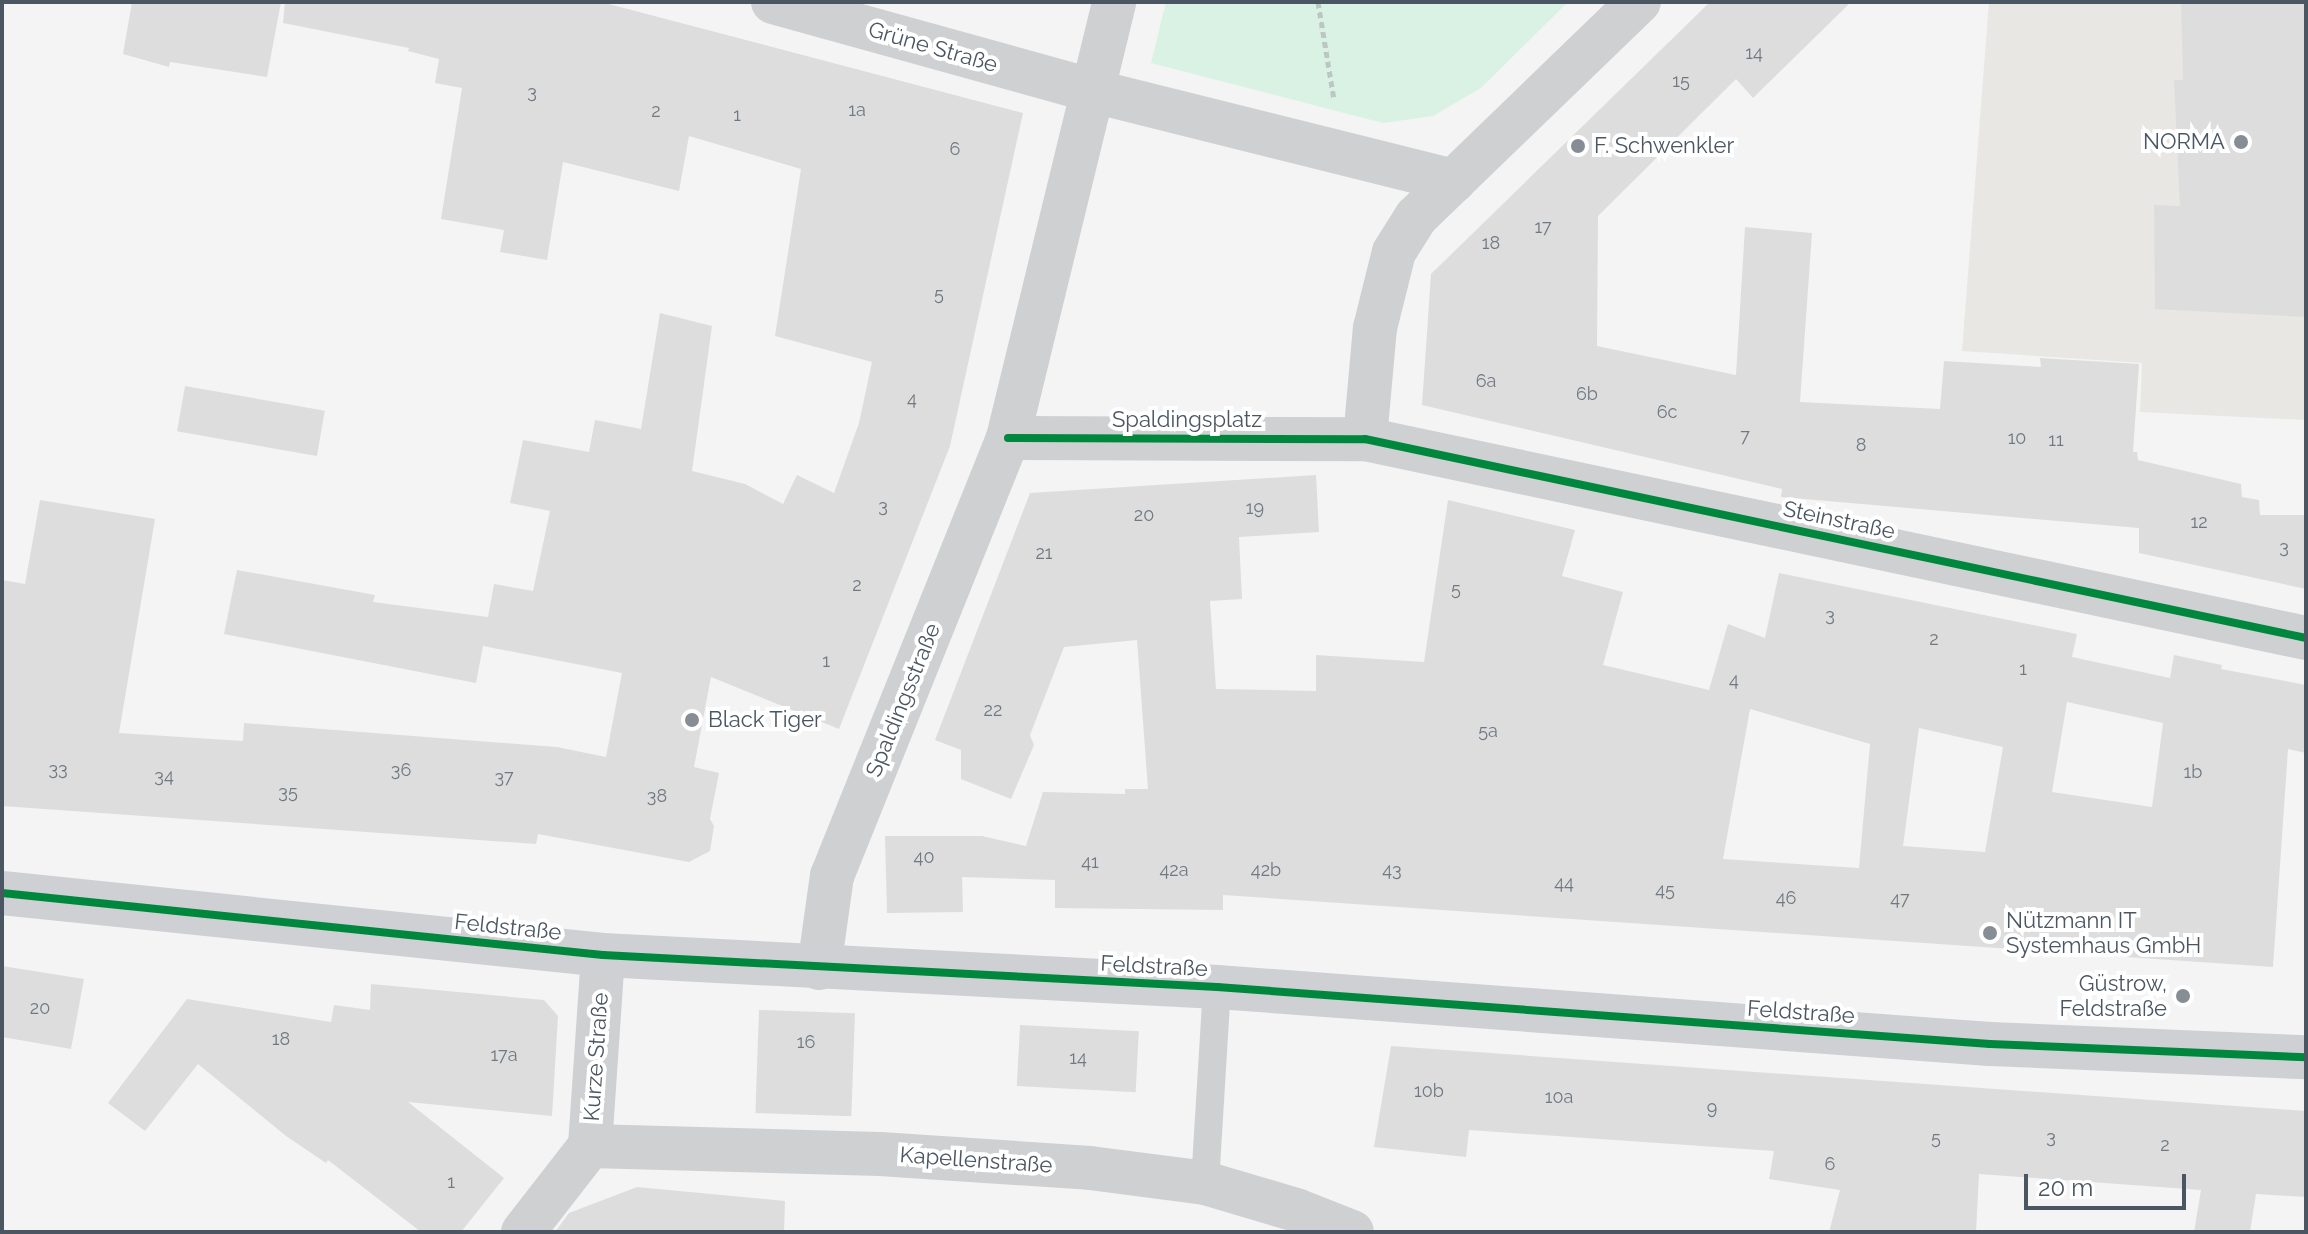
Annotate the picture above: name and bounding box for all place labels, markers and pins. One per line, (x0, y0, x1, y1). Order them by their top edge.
place label: NORMA (2143, 129, 2225, 155)
place label: F. Schwenkler (1594, 133, 1734, 159)
marker: NORMA (2232, 133, 2250, 151)
marker: F. Schwenkler (1569, 137, 1587, 155)
place label: Black Tiger (708, 707, 822, 733)
marker: Black Tiger (683, 711, 701, 729)
place label: Nützmann IT Systemhaus GmbH (2006, 907, 2201, 958)
marker: Nützmann IT Systemhaus GmbH (1981, 924, 1999, 942)
place label: Güstrow, Feldstraße (2059, 970, 2167, 1022)
marker: Güstrow, Feldstraße (2174, 987, 2192, 1005)

